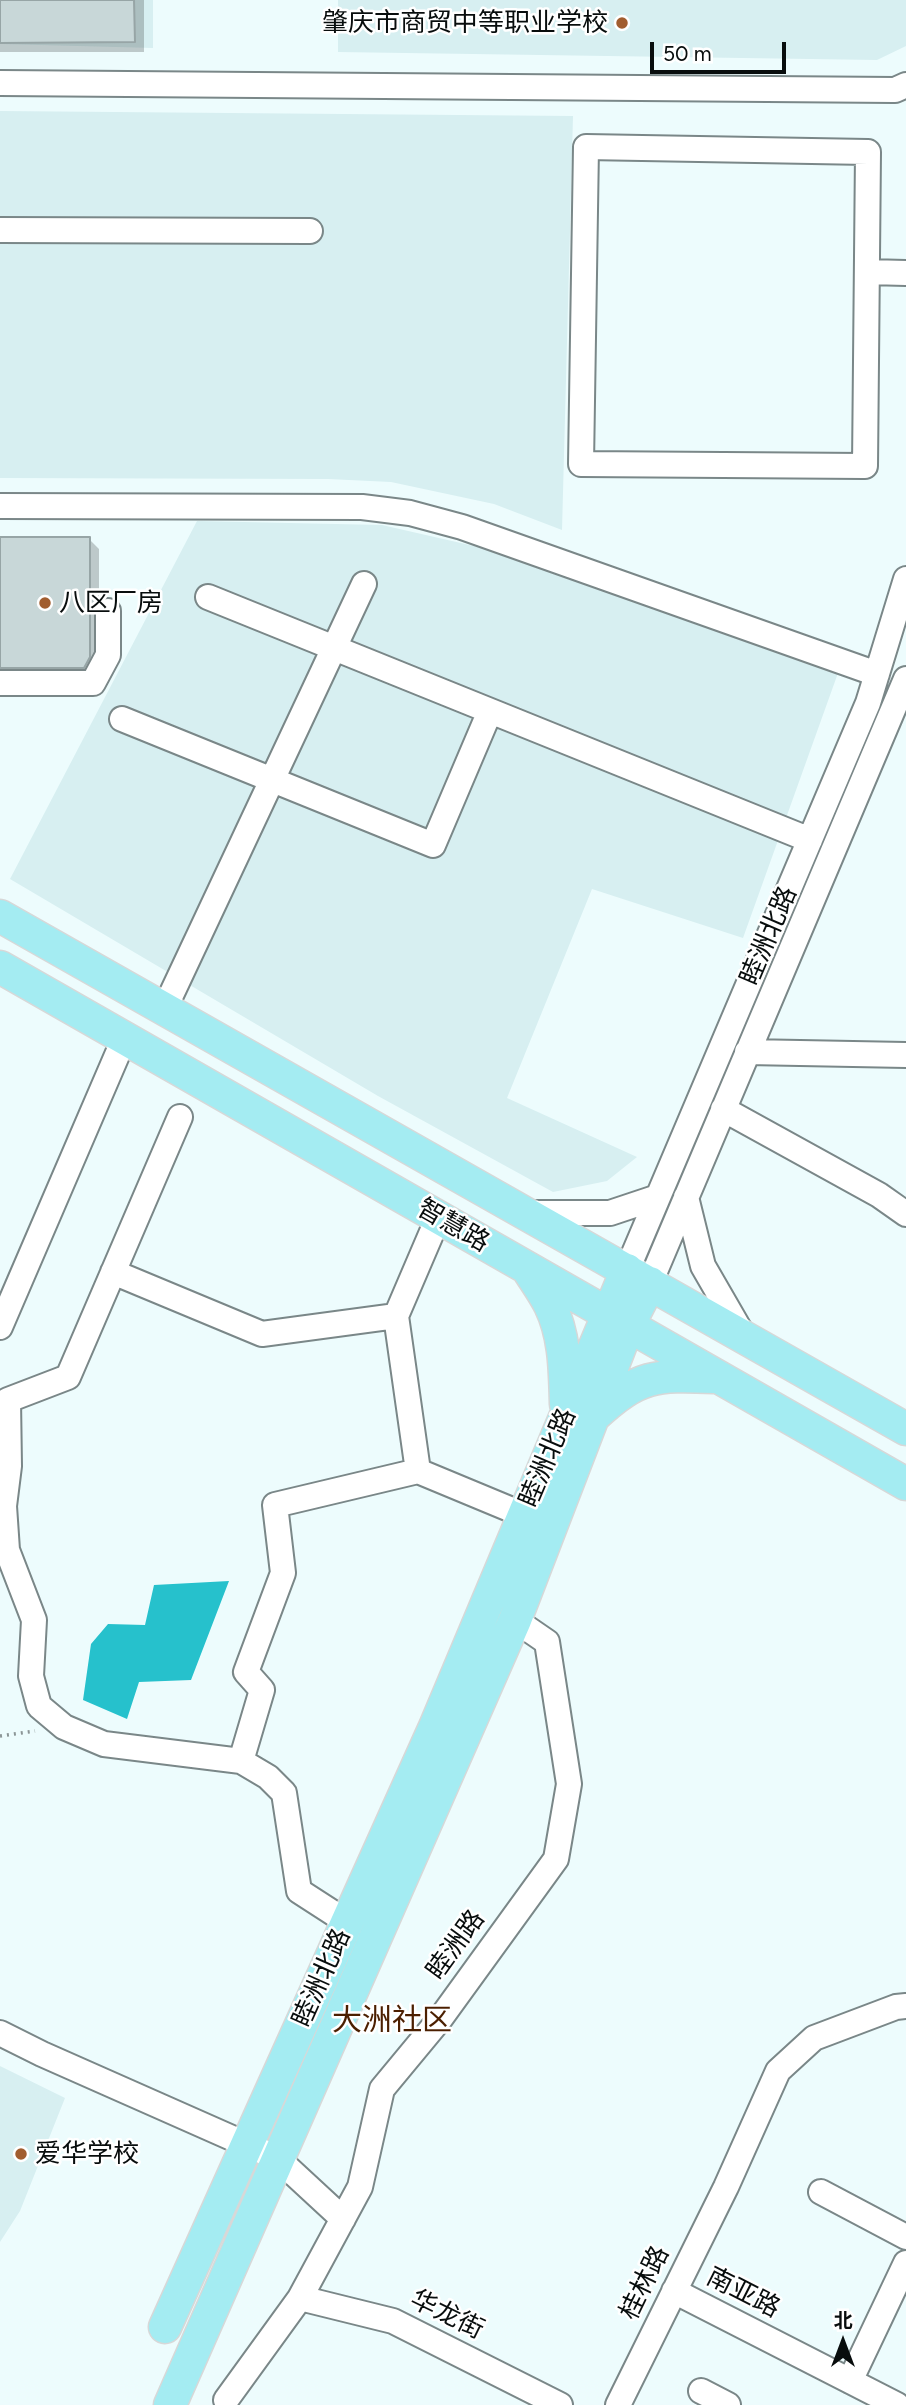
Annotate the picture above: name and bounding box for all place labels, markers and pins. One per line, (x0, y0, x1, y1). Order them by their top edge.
place label: 肇庆市商贸中等职业学校 (322, 7, 608, 39)
marker: 肇庆市商贸中等职业学校 (614, 15, 630, 31)
place label: 八区厂房 (59, 587, 163, 619)
marker: 八区厂房 (37, 595, 53, 611)
place label: 爱华学校 (35, 2138, 139, 2170)
marker: 爱华学校 (13, 2146, 29, 2162)

